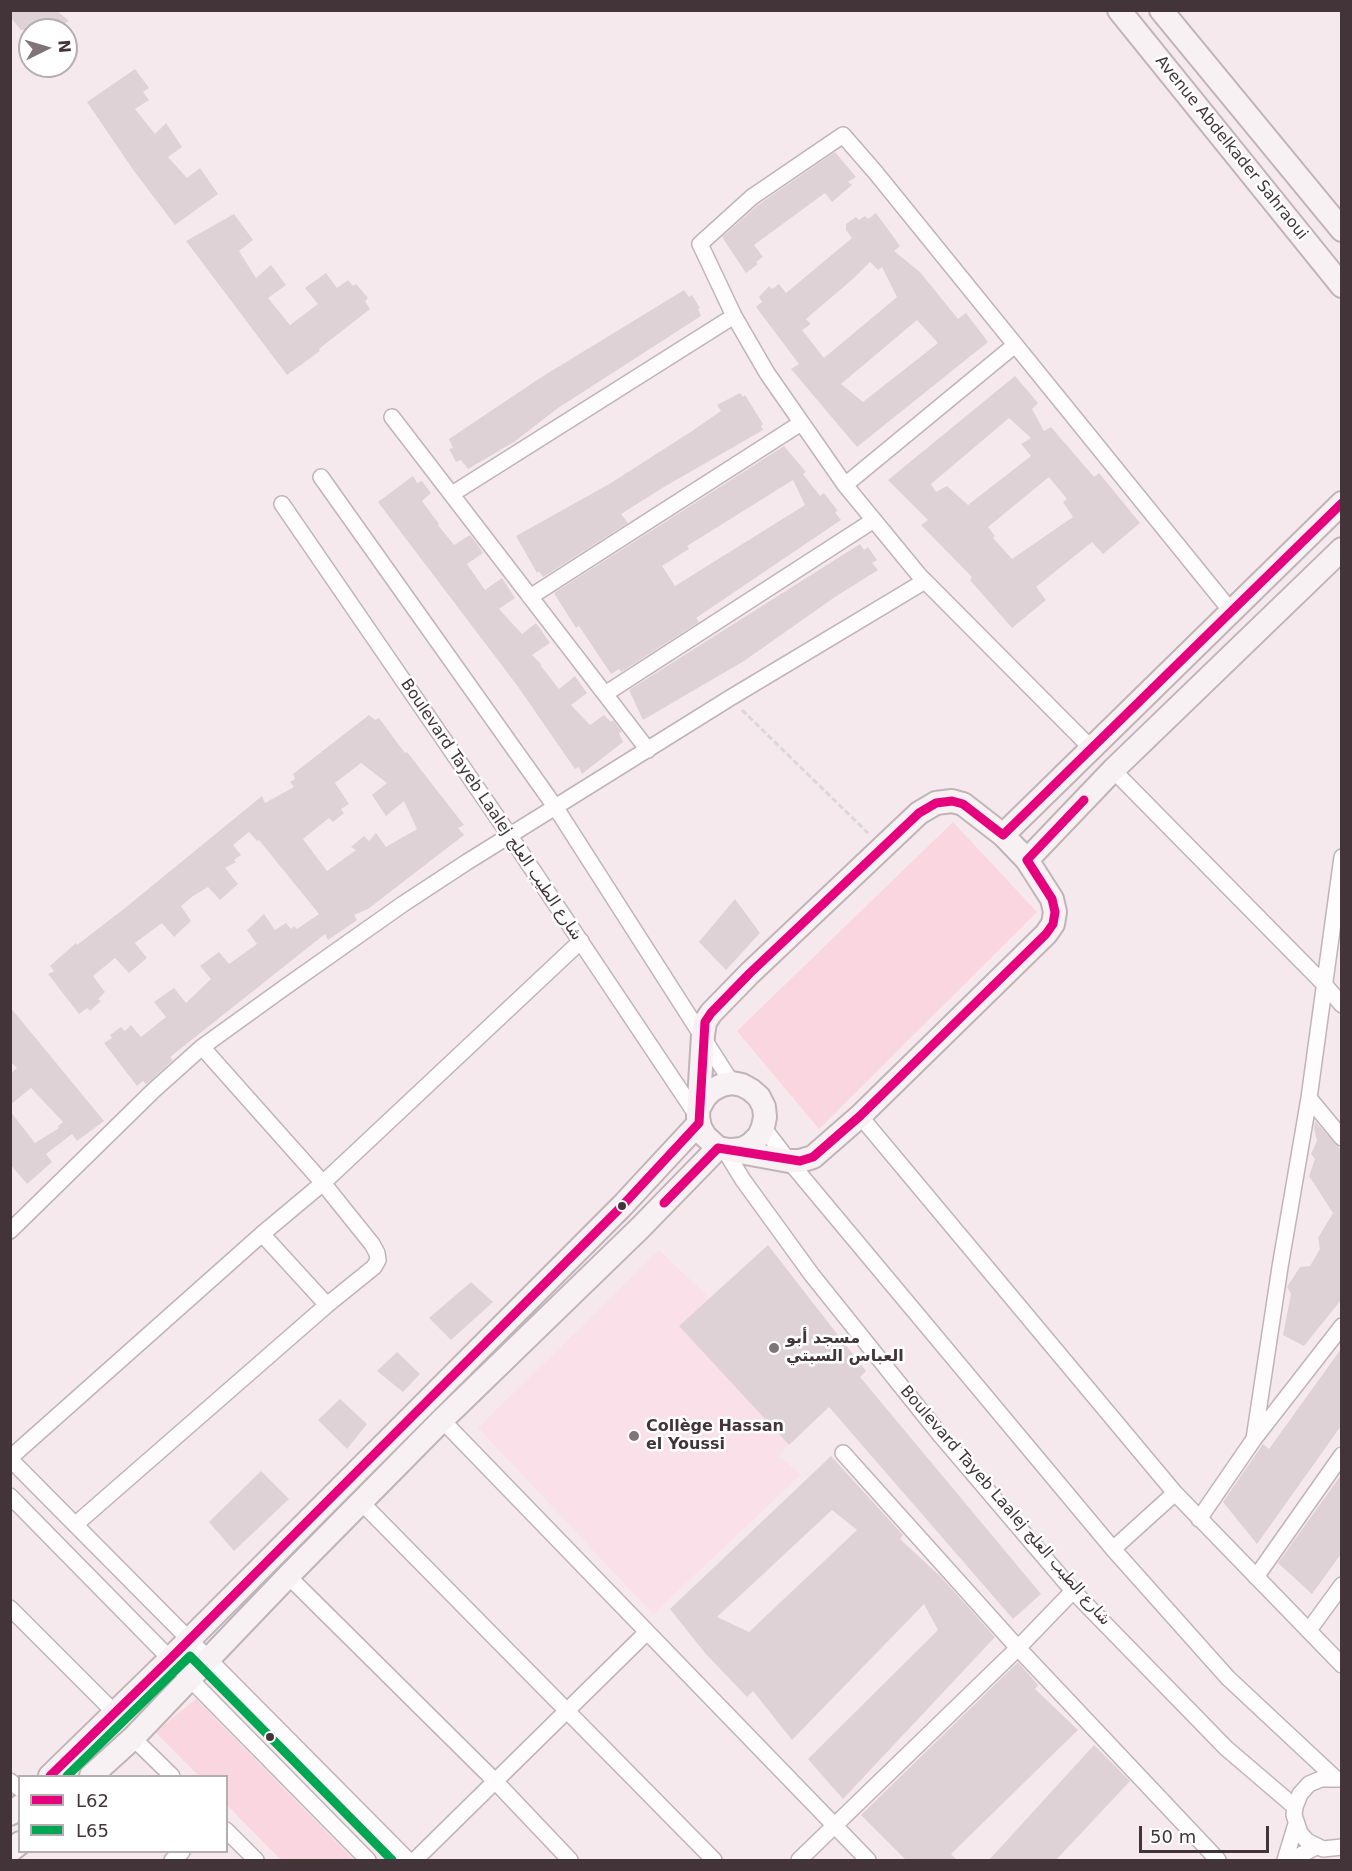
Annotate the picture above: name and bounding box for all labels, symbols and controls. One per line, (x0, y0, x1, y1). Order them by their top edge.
north arrow (18, 18, 78, 78)
text: N (54, 39, 74, 54)
street label: Avenue Abdelkader Sahraoui (1151, 52, 1311, 244)
street label: Boulevard Tayeb Laalej شارع الطيب العلج (396, 676, 586, 944)
unlabelled marker (616, 1200, 628, 1212)
place label: مسجد أبو العباس السبتي (786, 1329, 904, 1367)
marker: مسجد أبو العباس السبتي (767, 1341, 781, 1355)
street label: Boulevard Tayeb Laalej شارع الطيب العلج (896, 1382, 1114, 1630)
place label: Collège Hassan el Youssi (646, 1417, 784, 1455)
marker: Collège Hassan el Youssi (627, 1429, 641, 1443)
unlabelled marker (264, 1731, 276, 1743)
legend (18, 1775, 228, 1853)
text: L62 (76, 1790, 109, 1811)
scale bar (1142, 1814, 1272, 1852)
text: L65 (76, 1820, 109, 1841)
text: 50 m (1150, 1826, 1196, 1847)

